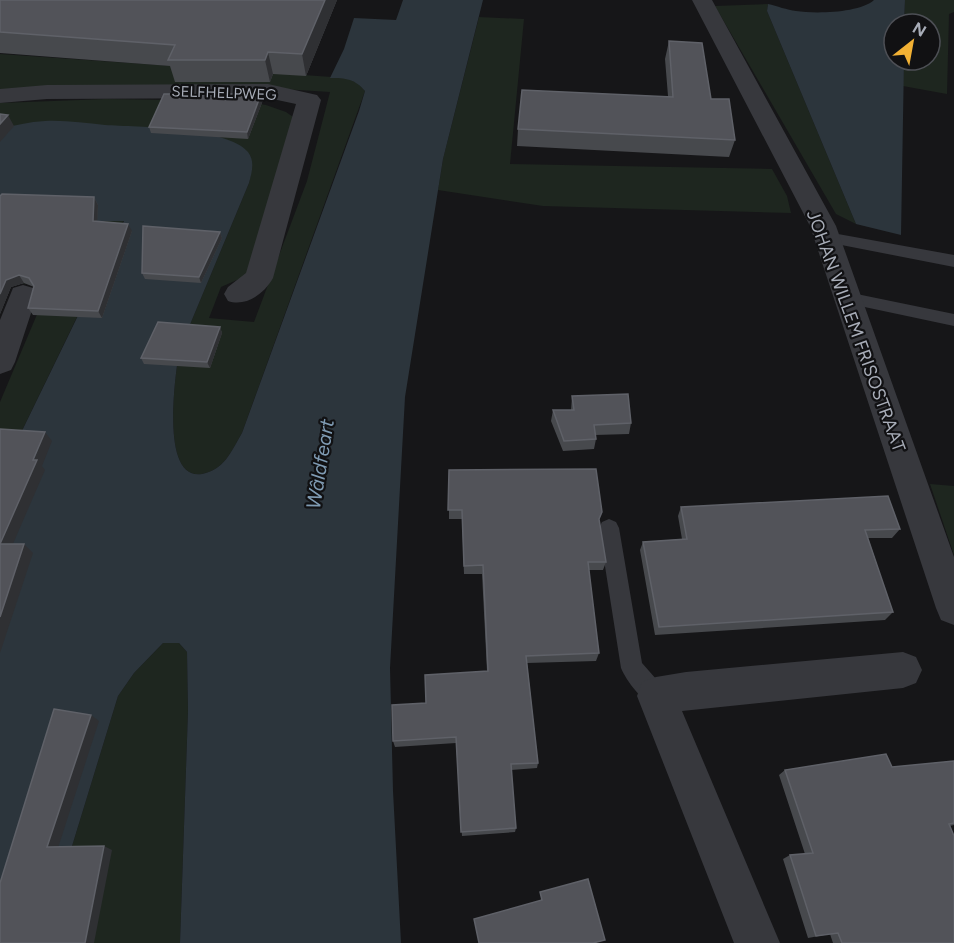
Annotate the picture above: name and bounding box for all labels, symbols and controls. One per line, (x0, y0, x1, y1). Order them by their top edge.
north arrow (882, 12, 942, 72)
text: N (909, 18, 930, 41)
street label: SELFHELPWEG (171, 82, 277, 104)
street label: JOHAN WILLEM FRISOSTRAAT (802, 207, 910, 455)
water label: Wâldfeart (301, 417, 339, 511)

